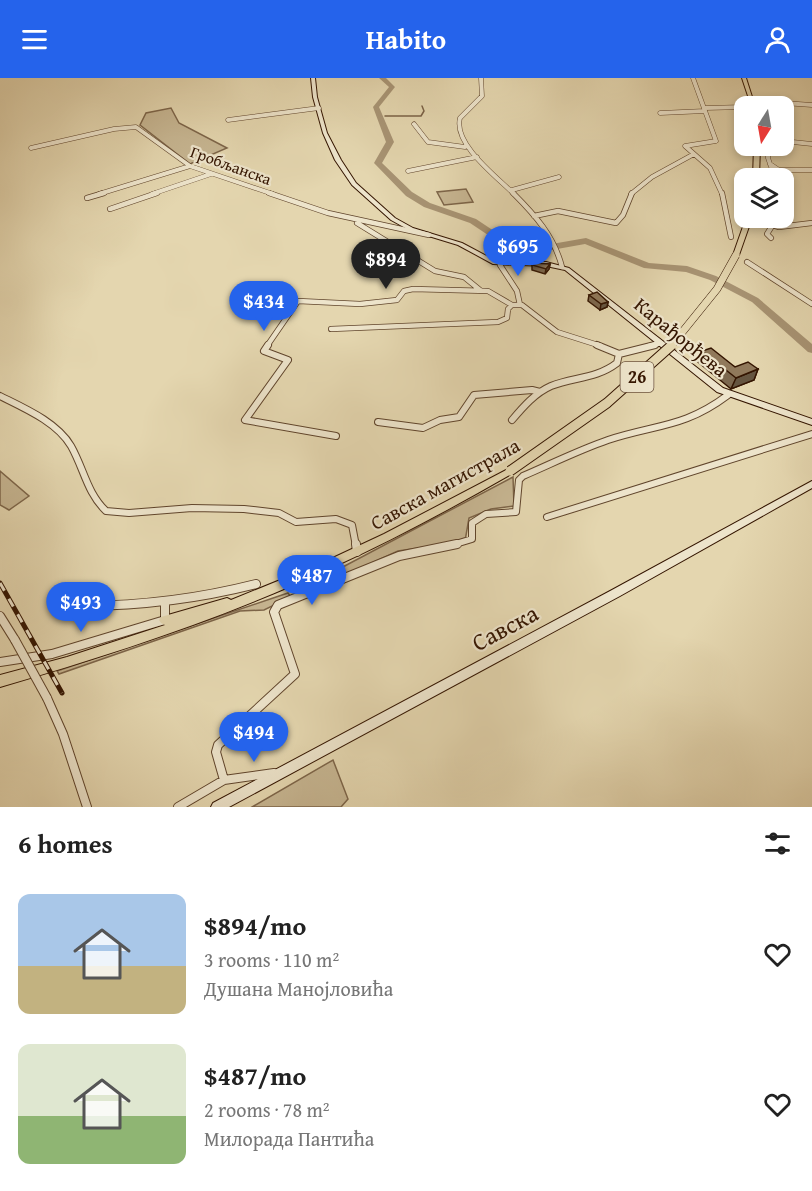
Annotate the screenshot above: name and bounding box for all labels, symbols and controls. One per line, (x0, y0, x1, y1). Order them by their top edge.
text: Habito (366, 19, 446, 59)
icon: menu (18, 23, 51, 56)
icon: person (761, 23, 794, 56)
north arrow (734, 96, 794, 156)
map controls (734, 96, 794, 228)
street label: Гробљанска (187, 139, 275, 191)
button: layers (734, 168, 794, 228)
pin: $695 (482, 226, 554, 277)
text: $695 (497, 231, 539, 260)
pin: $894 (350, 239, 422, 290)
text: $894 (365, 244, 407, 273)
pin: $434 (228, 281, 300, 332)
text: $434 (243, 286, 285, 315)
street label: Карађорђева (628, 290, 735, 384)
road number: 26 (620, 362, 654, 392)
street label: Савска магистрала (365, 430, 525, 537)
pin: $487 (276, 555, 348, 606)
text: $487 (291, 560, 333, 589)
pin: $493 (45, 582, 117, 633)
text: $493 (60, 587, 102, 616)
street label: Савска (465, 595, 545, 660)
pin: $494 (218, 712, 290, 763)
text: $494 (233, 717, 275, 746)
text: 6 homes (18, 824, 113, 863)
icon: filters (761, 827, 794, 860)
text: $894/mo (204, 906, 306, 945)
icon: home (66, 918, 138, 990)
icon: heart (761, 938, 794, 971)
text: 3 rooms · 110 m² (204, 945, 339, 974)
text: Душана Манојловића (204, 974, 393, 1003)
text: $487/mo (204, 1056, 306, 1095)
icon: home (66, 1068, 138, 1140)
icon: heart (761, 1088, 794, 1121)
text: 2 rooms · 78 m² (204, 1095, 330, 1124)
text: Милорада Пантића (204, 1124, 374, 1153)

